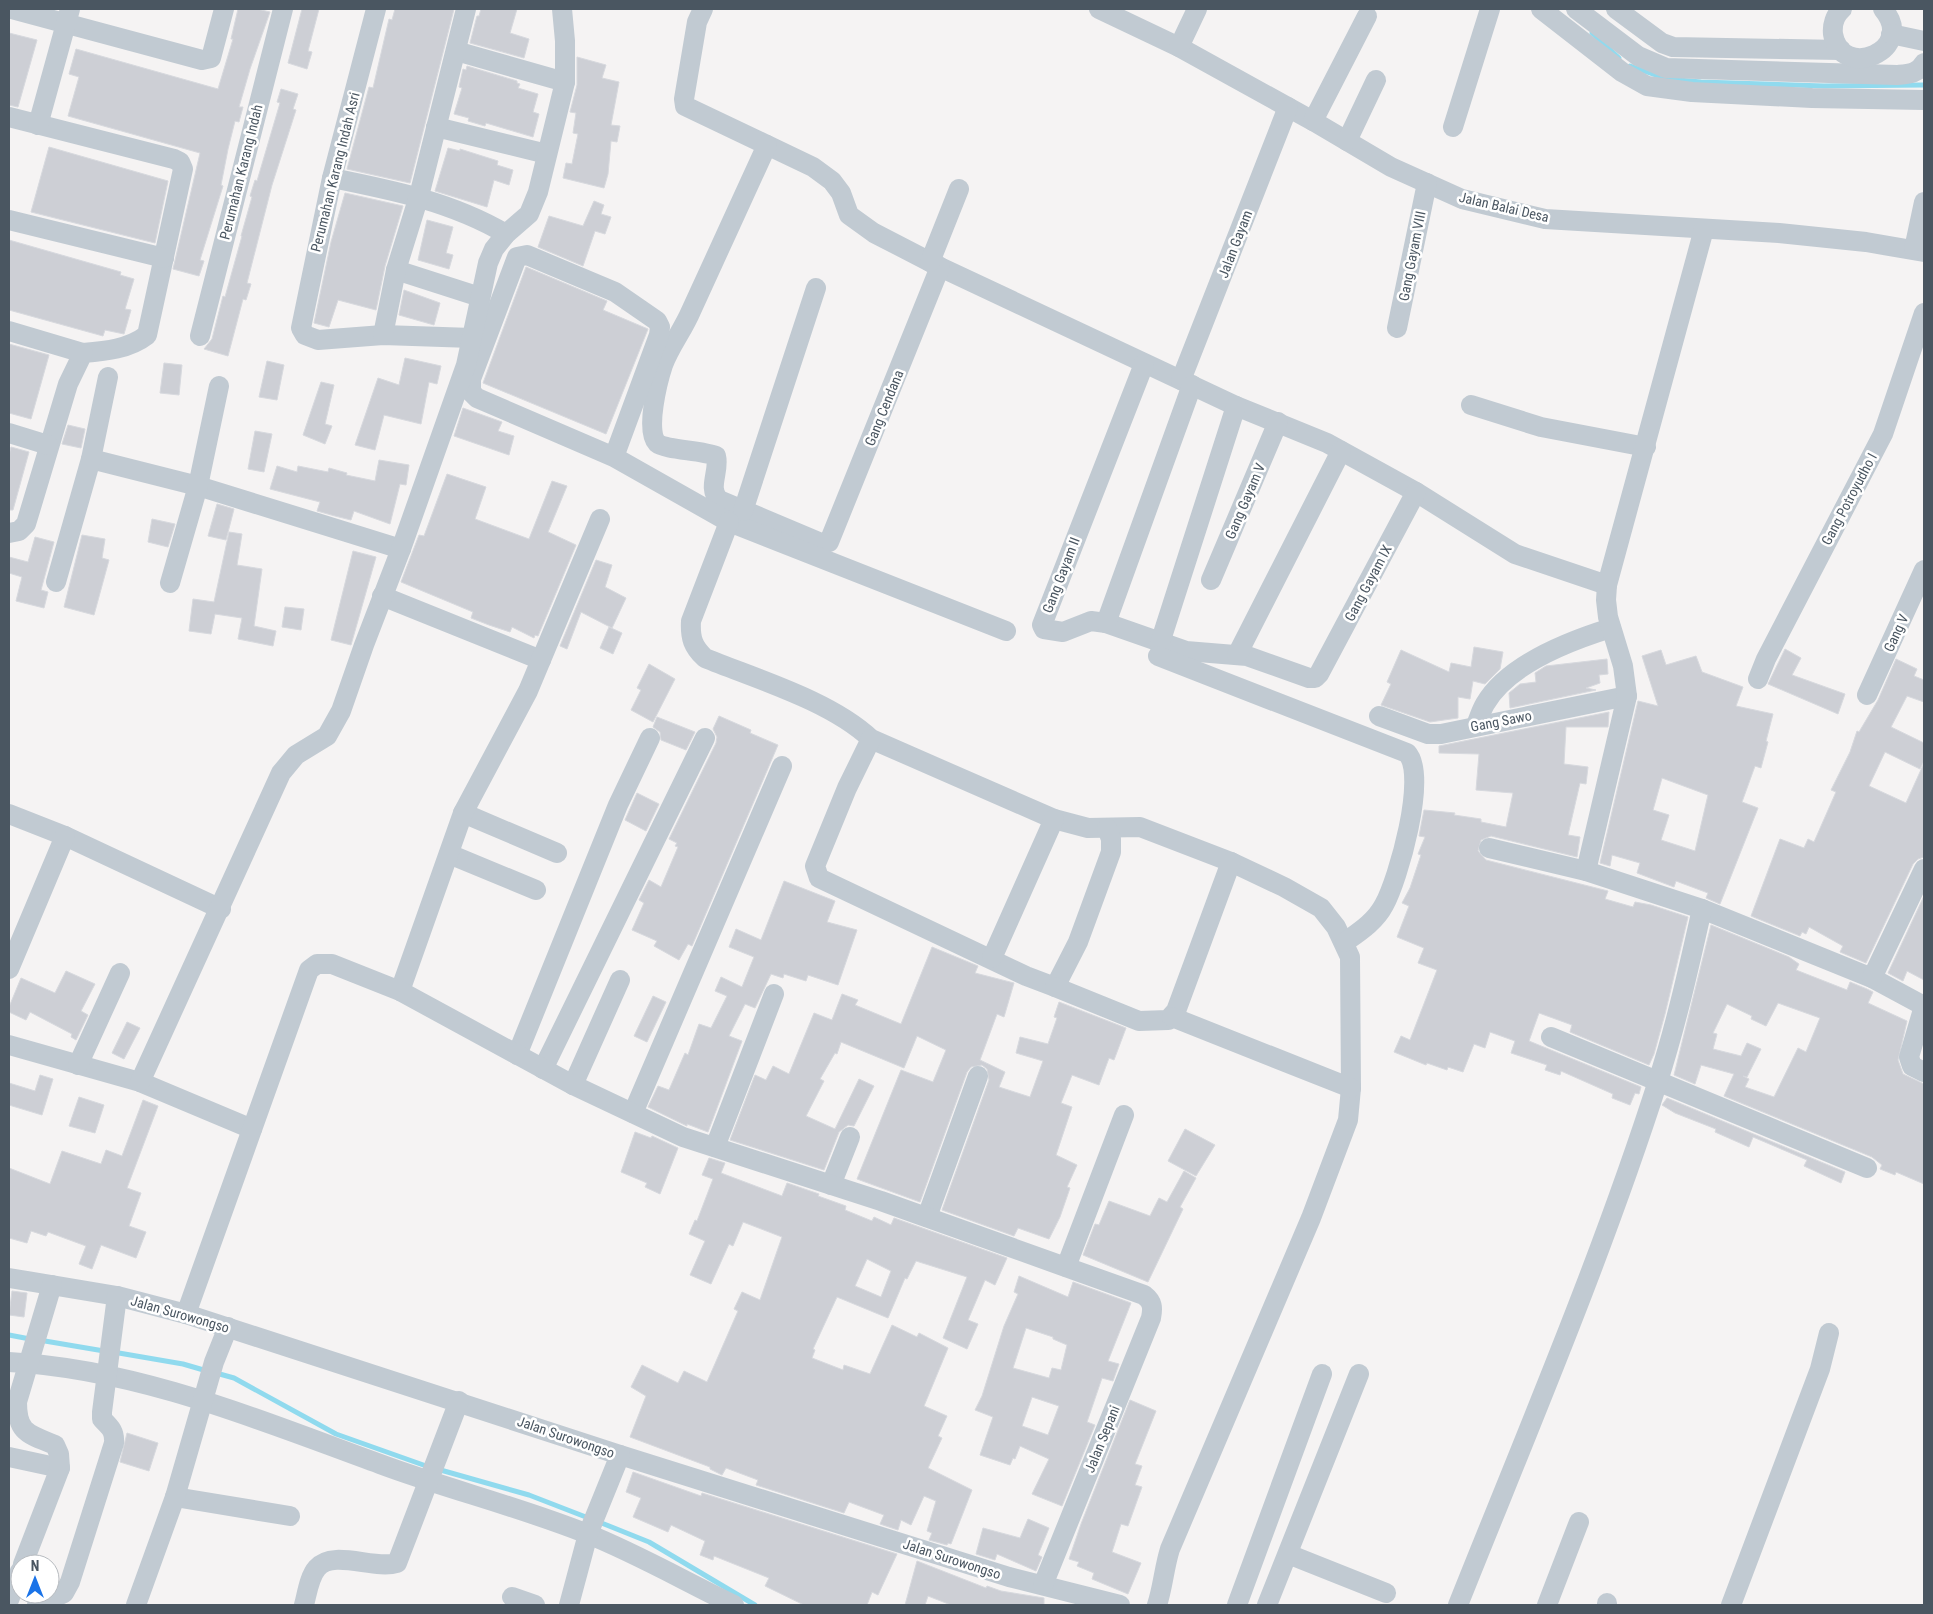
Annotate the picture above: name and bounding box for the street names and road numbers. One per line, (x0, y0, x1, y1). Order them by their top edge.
street label: Perumahan Karang Indah Asri (307, 91, 363, 253)
street label: Perumahan Karang Indah (216, 103, 266, 241)
street label: Jalan Balai Desa (1458, 189, 1550, 225)
street label: Jalan Gayam (1215, 208, 1255, 280)
street label: Gang Gayam VIII (1395, 210, 1429, 302)
street label: Gang Cendana (862, 368, 906, 448)
street label: Gang Potroyudho I (1818, 450, 1880, 548)
street label: Gang Gayam V (1222, 461, 1268, 541)
street label: Gang Gayam II (1039, 535, 1083, 615)
street label: Gang Gayam IX (1341, 542, 1395, 624)
street label: Gang V (1880, 611, 1912, 654)
street label: Gang Sawo (1469, 707, 1533, 735)
street label: Jalan Surowongso (129, 1292, 231, 1336)
street label: Jalan Sepani (1081, 1403, 1123, 1475)
street label: Jalan Surowongso (515, 1413, 617, 1461)
street label: Jalan Surowongso (901, 1536, 1003, 1582)

